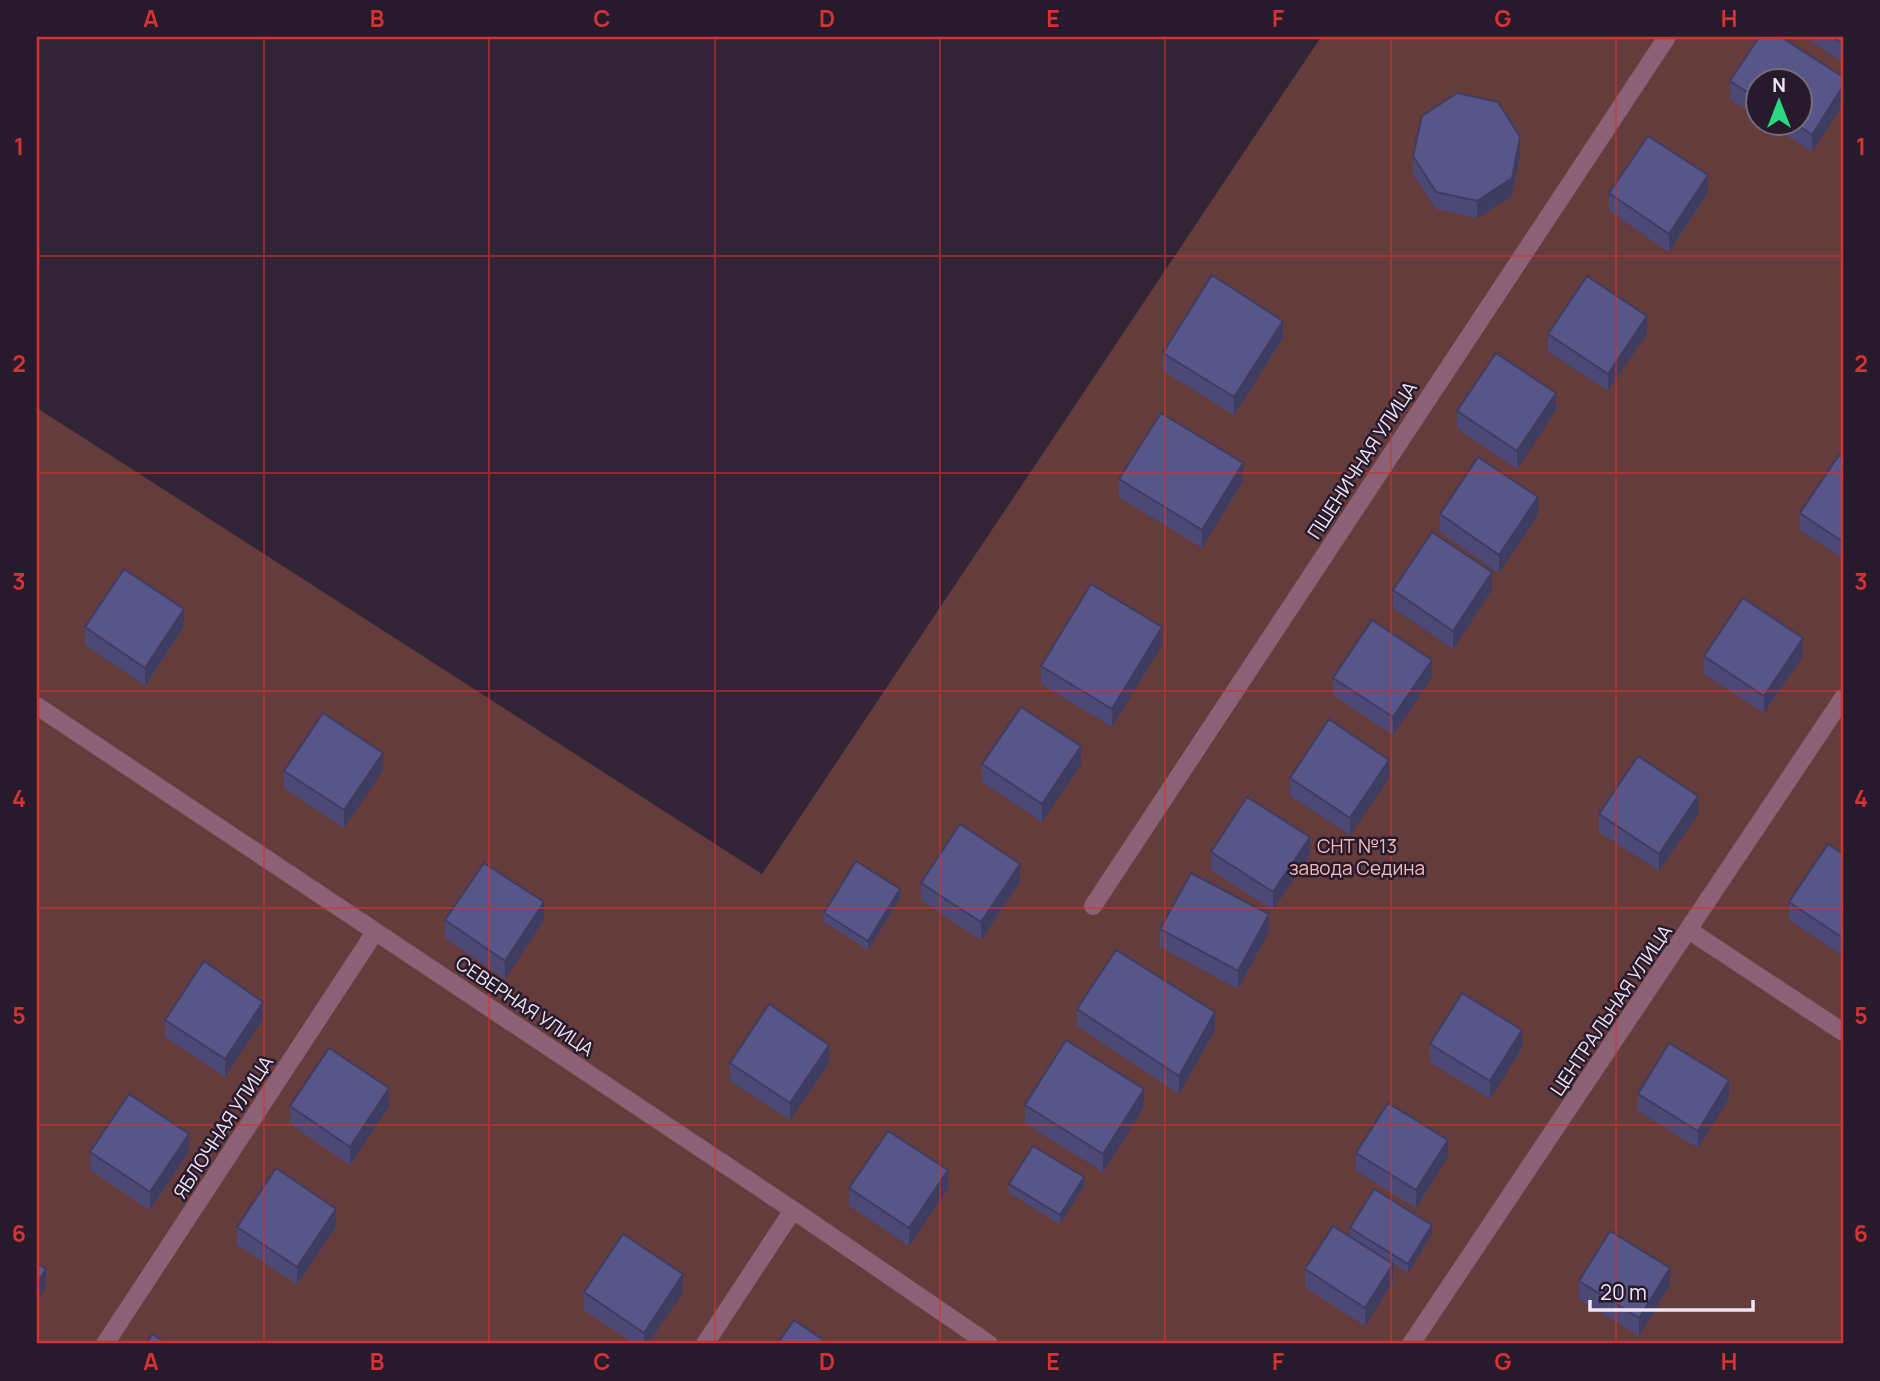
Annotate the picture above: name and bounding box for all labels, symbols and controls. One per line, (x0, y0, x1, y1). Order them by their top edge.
text: A (143, 2, 159, 34)
text: B (370, 2, 384, 34)
text: C (594, 2, 611, 34)
text: D (819, 2, 835, 34)
text: E (1046, 2, 1060, 34)
text: F (1272, 2, 1284, 34)
text: G (1495, 2, 1512, 34)
text: H (1721, 2, 1737, 34)
north arrow (1744, 66, 1814, 136)
text: N (1772, 72, 1786, 98)
text: 1 (14, 130, 24, 162)
text: 1 (1856, 130, 1866, 162)
text: 2 (12, 347, 26, 379)
text: 2 (1854, 347, 1868, 379)
street label: ПШЕНИЧНАЯ УЛИЦА (1301, 376, 1423, 544)
text: 3 (12, 565, 26, 597)
text: 3 (1854, 565, 1868, 597)
text: 4 (12, 782, 26, 814)
text: 4 (1854, 782, 1868, 814)
park label: СНТ №13 завода Седина (1289, 833, 1425, 881)
street label: ЦЕНТРАЛЬНАЯ УЛИЦА (1544, 919, 1678, 1101)
street label: СЕВЕРНАЯ УЛИЦА (451, 950, 599, 1062)
text: 5 (12, 999, 26, 1031)
text: 5 (1854, 999, 1868, 1031)
street label: ЯБЛОЧНАЯ УЛИЦА (167, 1050, 279, 1204)
text: 6 (12, 1217, 26, 1249)
text: 6 (1854, 1217, 1868, 1249)
scale bar (1590, 1269, 1752, 1313)
text: 20 m (1600, 1278, 1647, 1306)
text: A (143, 1345, 159, 1377)
text: B (370, 1345, 384, 1377)
text: C (594, 1345, 611, 1377)
text: D (819, 1345, 835, 1377)
text: E (1046, 1345, 1060, 1377)
text: F (1272, 1345, 1284, 1377)
text: G (1495, 1345, 1512, 1377)
text: H (1721, 1345, 1737, 1377)

